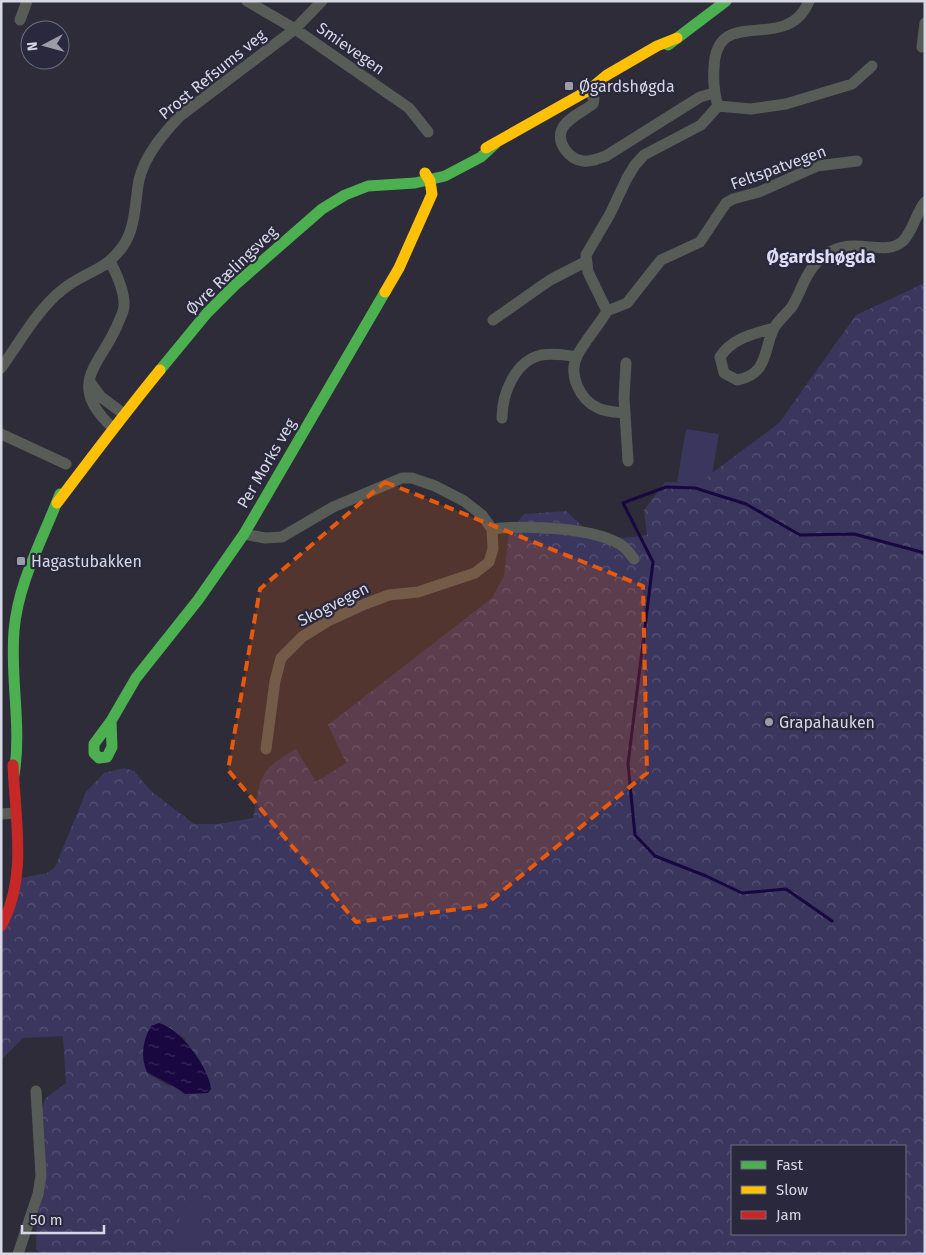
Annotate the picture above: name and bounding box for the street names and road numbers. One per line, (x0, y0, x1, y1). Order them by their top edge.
street label: Smievegen (313, 18, 388, 79)
street label: Prost Refsums veg (155, 25, 270, 123)
street label: Feltspatvegen (728, 141, 829, 194)
street label: Øvre Rælingsveg (182, 222, 281, 319)
street label: Per Morks veg (233, 414, 300, 512)
street label: Skogvegen (295, 578, 372, 630)

